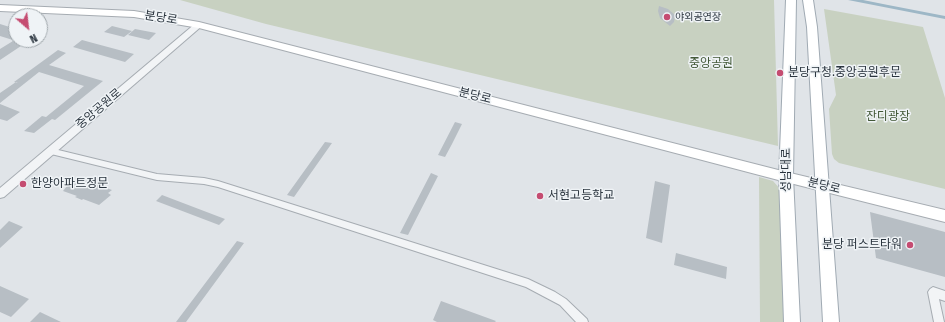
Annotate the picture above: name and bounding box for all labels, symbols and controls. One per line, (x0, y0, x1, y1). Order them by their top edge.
north arrow (8, 8, 48, 48)
street label: 분당로 (144, 8, 178, 28)
place label: 야외공연장 (675, 11, 721, 23)
marker: 야외공연장 (662, 12, 672, 22)
text: N (27, 31, 39, 45)
park label: 중앙공원 (689, 57, 733, 71)
place label: 분당구청.중앙공원후문 (788, 66, 901, 80)
marker: 분당구청.중앙공원후문 (775, 68, 785, 78)
street label: 분당로 (457, 85, 493, 107)
street label: 중앙공원로 (73, 86, 125, 132)
park label: 잔디광장 (866, 110, 910, 124)
street label: 성남대로 (780, 148, 794, 192)
street label: 분당로 (806, 175, 842, 197)
place label: 한양아파트정문 (31, 177, 108, 191)
marker: 한양아파트정문 (18, 179, 28, 189)
place label: 서현고등학교 (548, 189, 614, 203)
marker: 서현고등학교 (535, 191, 545, 201)
place label: 분당 퍼스트타워 (822, 238, 902, 252)
marker: 분당 퍼스트타워 (905, 240, 915, 250)

